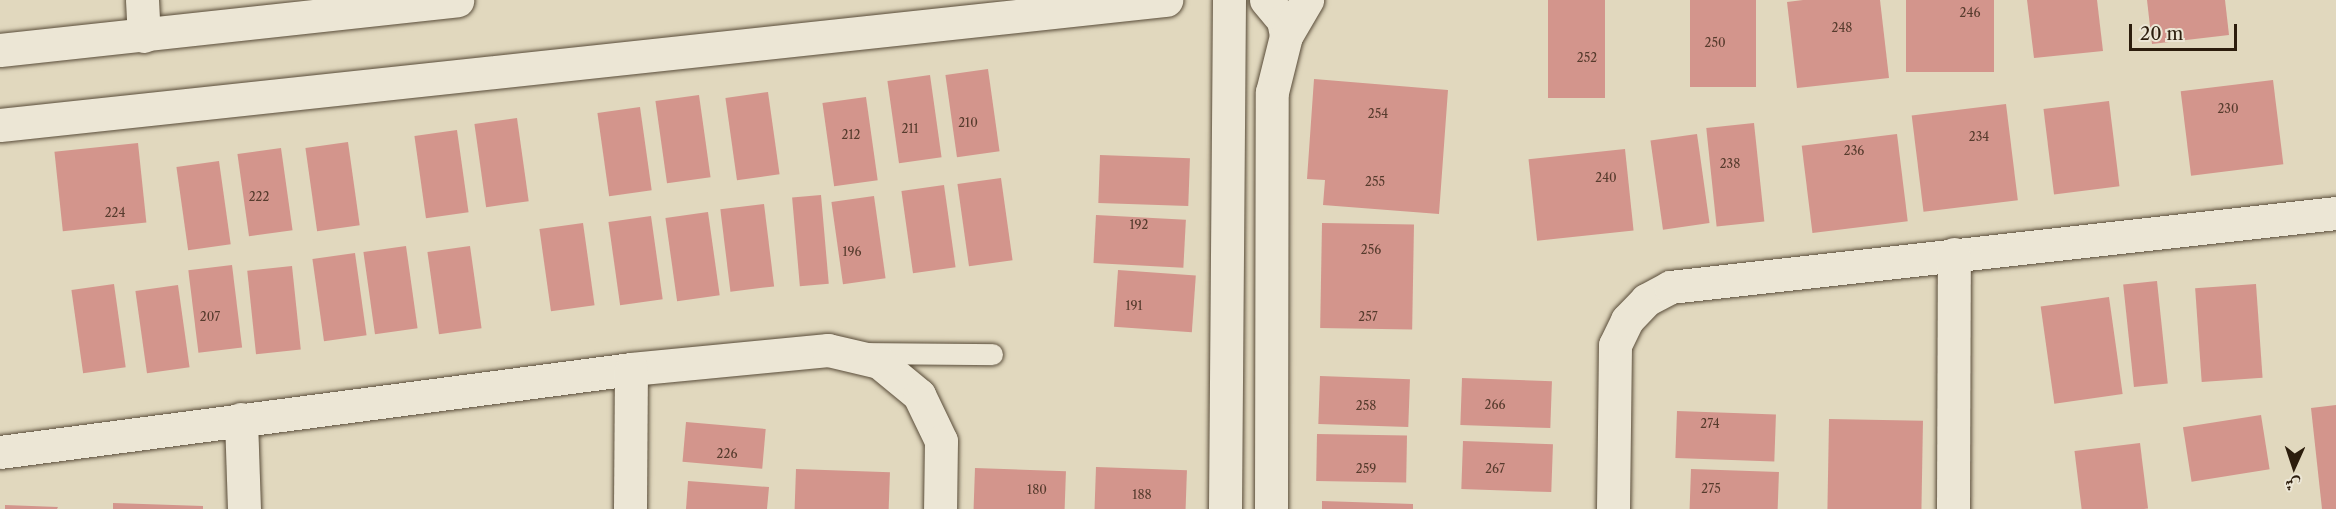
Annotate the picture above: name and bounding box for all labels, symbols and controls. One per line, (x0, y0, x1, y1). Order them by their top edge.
house number: 246 (1960, 6, 1980, 20)
scale bar (2132, 12, 2240, 50)
house number: 248 (1832, 21, 1852, 35)
text: 20 m (2140, 23, 2183, 45)
house number: 250 (1704, 36, 1726, 50)
house number: 252 (1577, 51, 1597, 65)
house number: 230 (2217, 102, 2239, 116)
house number: 254 (1368, 107, 1388, 121)
house number: 210 (958, 116, 978, 130)
house number: 211 (902, 122, 918, 136)
house number: 212 (842, 128, 860, 142)
house number: 234 (1969, 130, 1989, 144)
house number: 236 (1844, 144, 1864, 158)
house number: 238 (1720, 157, 1740, 171)
house number: 240 (1595, 171, 1617, 185)
house number: 255 (1365, 175, 1385, 189)
house number: 222 (249, 190, 269, 204)
house number: 224 (105, 206, 125, 220)
house number: 192 (1130, 218, 1148, 232)
house number: 256 (1361, 243, 1381, 257)
house number: 196 (842, 245, 862, 259)
house number: 191 (1125, 299, 1143, 313)
house number: 207 (200, 310, 220, 324)
house number: 257 (1358, 310, 1378, 324)
house number: 266 (1485, 398, 1505, 412)
house number: 258 (1356, 399, 1376, 413)
house number: 274 (1700, 417, 1720, 431)
north arrow (2264, 437, 2324, 497)
house number: 226 (717, 447, 737, 461)
house number: 259 (1356, 462, 1376, 476)
house number: 267 (1485, 462, 1505, 476)
text: ش (2285, 475, 2302, 495)
house number: 275 (1701, 482, 1721, 496)
house number: 180 (1027, 483, 1047, 497)
house number: 188 (1132, 488, 1152, 502)

